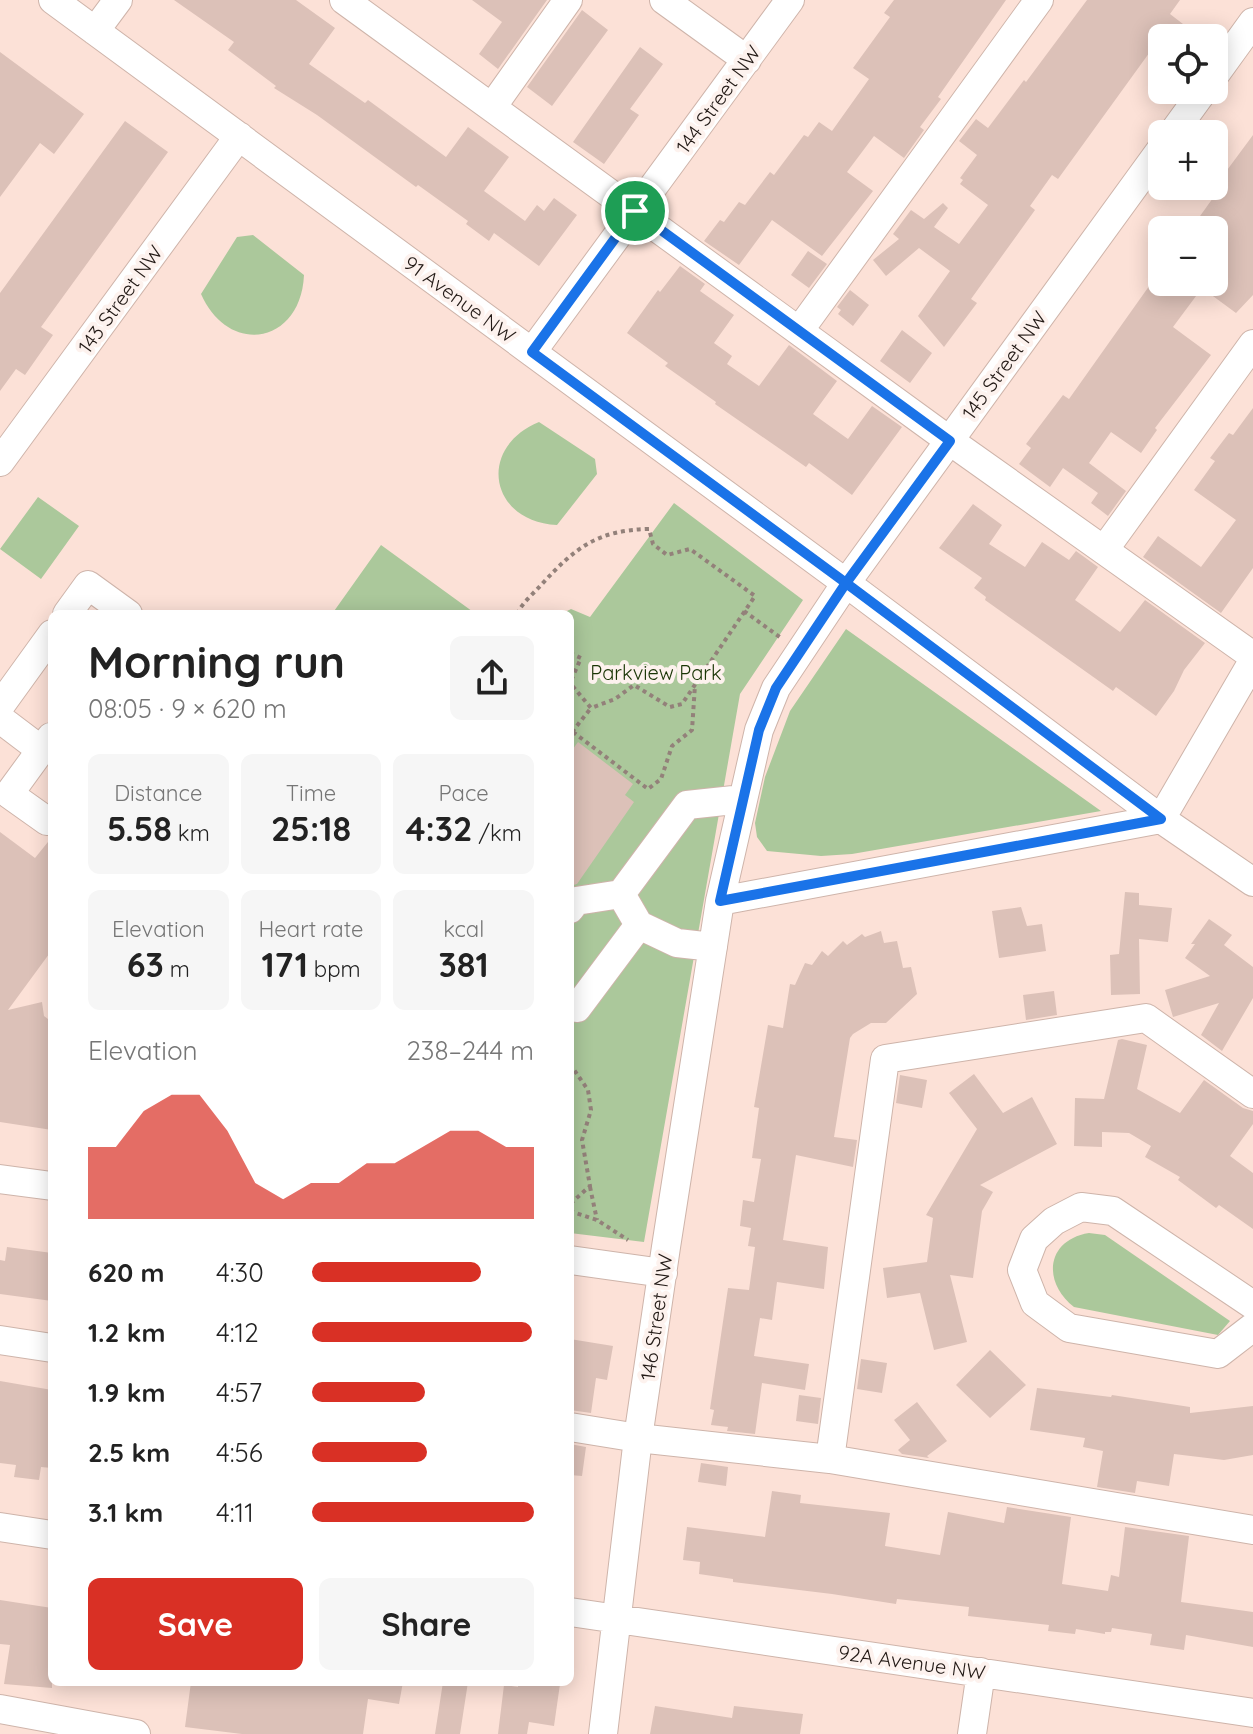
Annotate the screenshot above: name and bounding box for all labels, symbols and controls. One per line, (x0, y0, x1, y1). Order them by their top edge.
map controls (1148, 24, 1228, 296)
button: locate (1148, 24, 1228, 104)
street label: 144 Street NW (670, 40, 766, 158)
button: + (1148, 120, 1228, 200)
pin (601, 177, 669, 245)
icon: arrive (613, 189, 657, 233)
button: − (1148, 216, 1228, 296)
street label: 143 Street NW (72, 240, 168, 358)
street label: 91 Avenue NW (399, 250, 521, 348)
street label: 145 Street NW (956, 306, 1052, 424)
text: Morning run (88, 634, 345, 689)
button: share (450, 636, 534, 720)
park label: Parkview Park (590, 660, 722, 685)
text: 08:05 · 9 × 620 m (88, 692, 287, 725)
text: Distance (114, 779, 202, 807)
text: Time (286, 779, 336, 807)
text: Pace (439, 779, 489, 807)
text: 5.58 (107, 807, 172, 850)
text: 25:18 (271, 807, 351, 850)
text: 4:32 (406, 807, 472, 850)
text: km (172, 819, 210, 847)
text: /km (472, 819, 522, 847)
text: Elevation (112, 915, 205, 943)
text: Heart rate (259, 915, 363, 943)
text: kcal (443, 915, 484, 943)
text: 63 (127, 943, 164, 986)
text: 171 (261, 943, 308, 986)
text: 381 (439, 943, 489, 986)
text: m (164, 955, 190, 983)
text: bpm (308, 955, 361, 983)
text: Elevation (88, 1034, 198, 1067)
text: 238–244 m (406, 1034, 534, 1067)
street label: 146 Street NW (635, 1252, 677, 1382)
text: 620 m (88, 1256, 164, 1289)
text: 4:30 (216, 1256, 264, 1289)
text: 1.2 km (88, 1316, 165, 1349)
text: 4:12 (216, 1316, 259, 1349)
text: 1.9 km (88, 1376, 165, 1409)
text: 4:57 (216, 1376, 262, 1409)
text: 2.5 km (88, 1436, 170, 1469)
text: 4:56 (216, 1436, 263, 1469)
text: 3.1 km (88, 1496, 163, 1529)
text: 4:11 (216, 1496, 254, 1529)
button: Save (88, 1578, 303, 1670)
button: Share (319, 1578, 534, 1670)
street label: 92A Avenue NW (837, 1639, 987, 1685)

